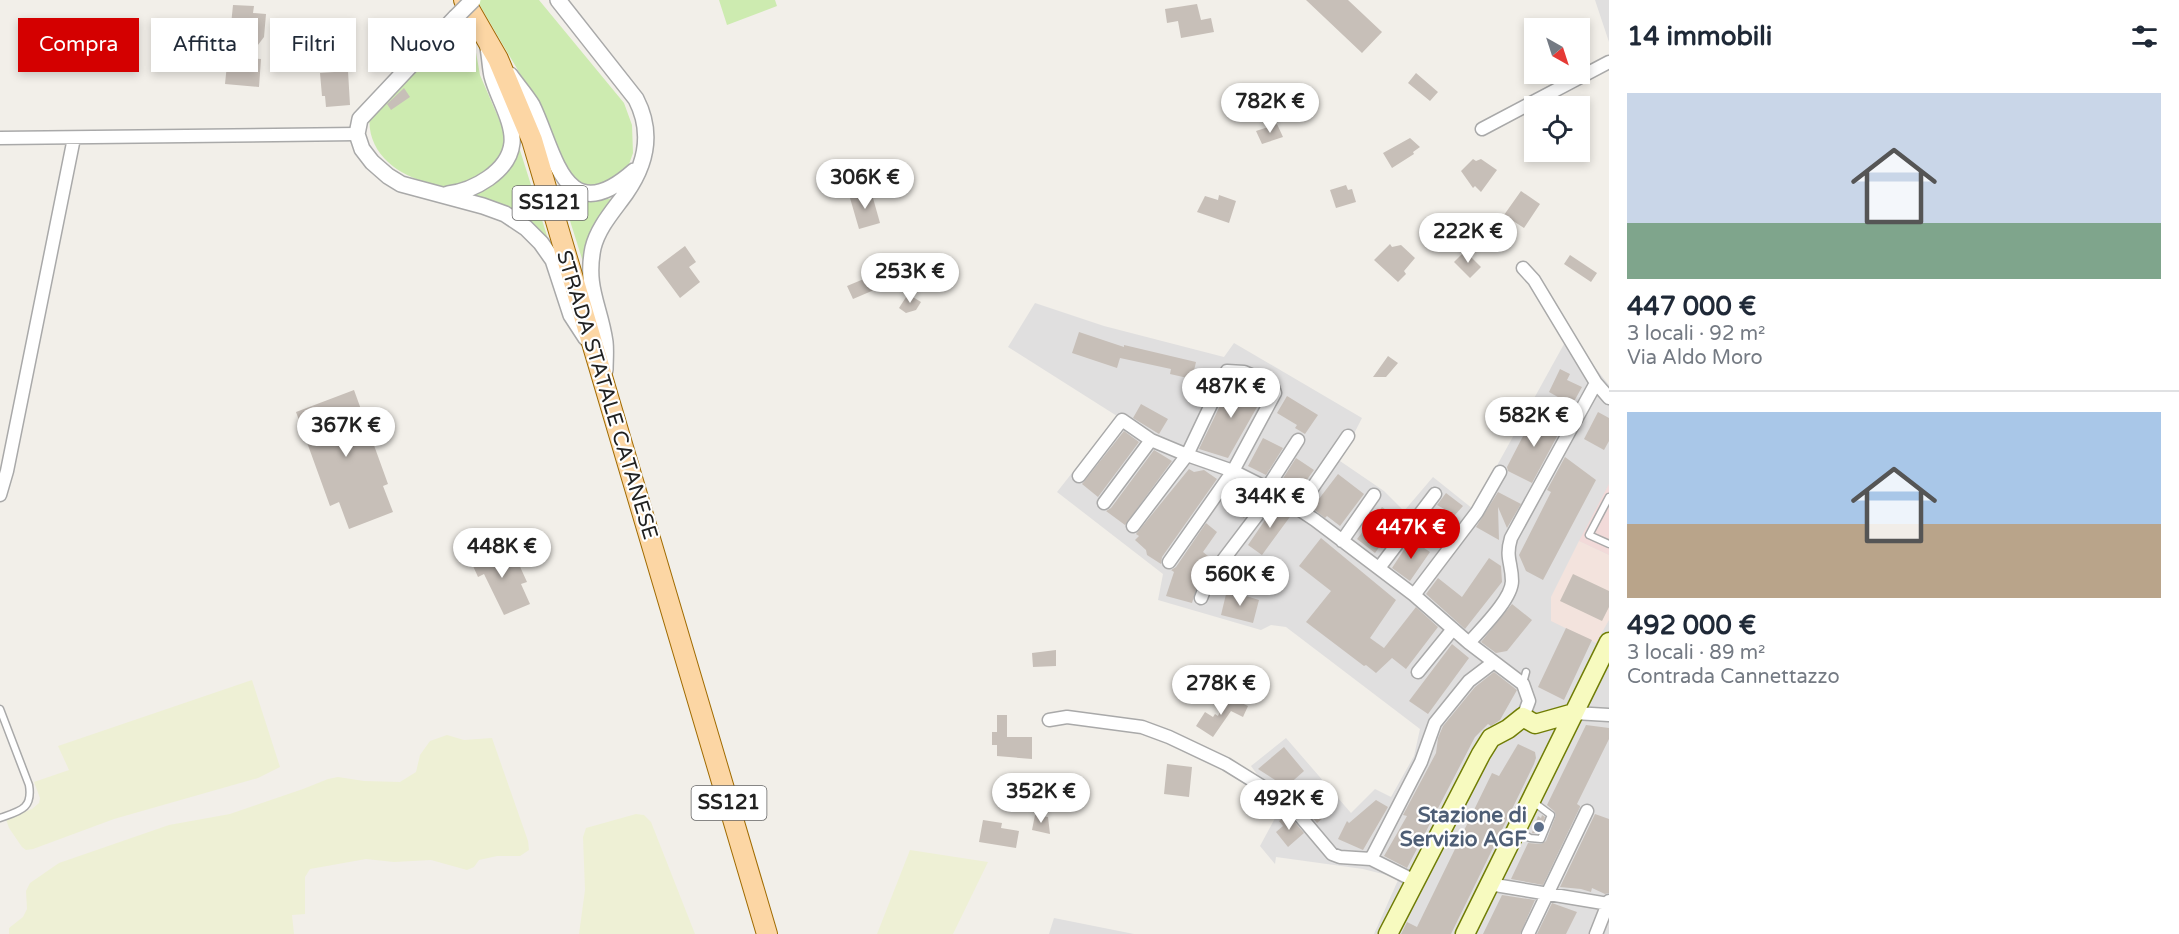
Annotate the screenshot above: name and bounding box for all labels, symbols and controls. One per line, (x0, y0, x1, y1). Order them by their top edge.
chip: Compra (18, 18, 139, 72)
chip: Affitta (151, 18, 258, 72)
chip: Filtri (270, 18, 356, 72)
chip: Nuovo (368, 18, 476, 72)
north arrow (1524, 18, 1590, 84)
map controls (1524, 18, 1590, 162)
icon: filters (2128, 20, 2161, 53)
text: 14 immobili (1627, 21, 1772, 52)
pin: 782K € (1221, 83, 1319, 134)
text: 782K € (1235, 90, 1305, 114)
button: locate (1524, 96, 1590, 162)
icon: home (1840, 132, 1948, 240)
pin: 306K € (816, 159, 914, 210)
text: 306K € (830, 166, 900, 190)
road number: SS121 (512, 186, 588, 220)
pin: 222K € (1419, 213, 1517, 264)
text: 222K € (1433, 220, 1503, 244)
street label: STRADA STATALE CATANESE (551, 247, 663, 543)
pin: 253K € (861, 253, 959, 304)
text: 253K € (875, 260, 945, 284)
text: 447 000 € (1627, 291, 1756, 322)
text: 3 locali · 92 m² (1627, 322, 1765, 346)
text: Via Aldo Moro (1627, 346, 1763, 370)
pin: 487K € (1182, 368, 1280, 419)
text: 487K € (1196, 375, 1266, 399)
pin: 582K € (1485, 397, 1583, 448)
text: 582K € (1499, 404, 1569, 428)
pin: 367K € (297, 407, 395, 458)
text: 367K € (311, 414, 381, 438)
icon: home (1840, 451, 1948, 559)
pin: 344K € (1221, 478, 1319, 529)
text: 344K € (1235, 485, 1305, 509)
pin: 447K € (1362, 509, 1460, 560)
text: 447K € (1376, 516, 1446, 540)
pin: 448K € (453, 528, 551, 579)
text: 448K € (467, 535, 537, 559)
pin: 560K € (1191, 556, 1289, 607)
text: 560K € (1205, 563, 1275, 587)
text: 492 000 € (1627, 610, 1756, 641)
text: 3 locali · 89 m² (1627, 641, 1765, 665)
pin: 278K € (1172, 665, 1270, 716)
text: Contrada Cannettazzo (1627, 665, 1840, 689)
text: 278K € (1186, 672, 1256, 696)
pin: 352K € (992, 773, 1090, 824)
text: 352K € (1006, 780, 1076, 804)
pin: 492K € (1240, 780, 1338, 831)
road number: SS121 (692, 786, 766, 820)
text: 492K € (1254, 787, 1324, 811)
place label: Stazione di Servizio AGF (1400, 803, 1527, 852)
marker: Stazione di Servizio AGF (1532, 820, 1546, 834)

